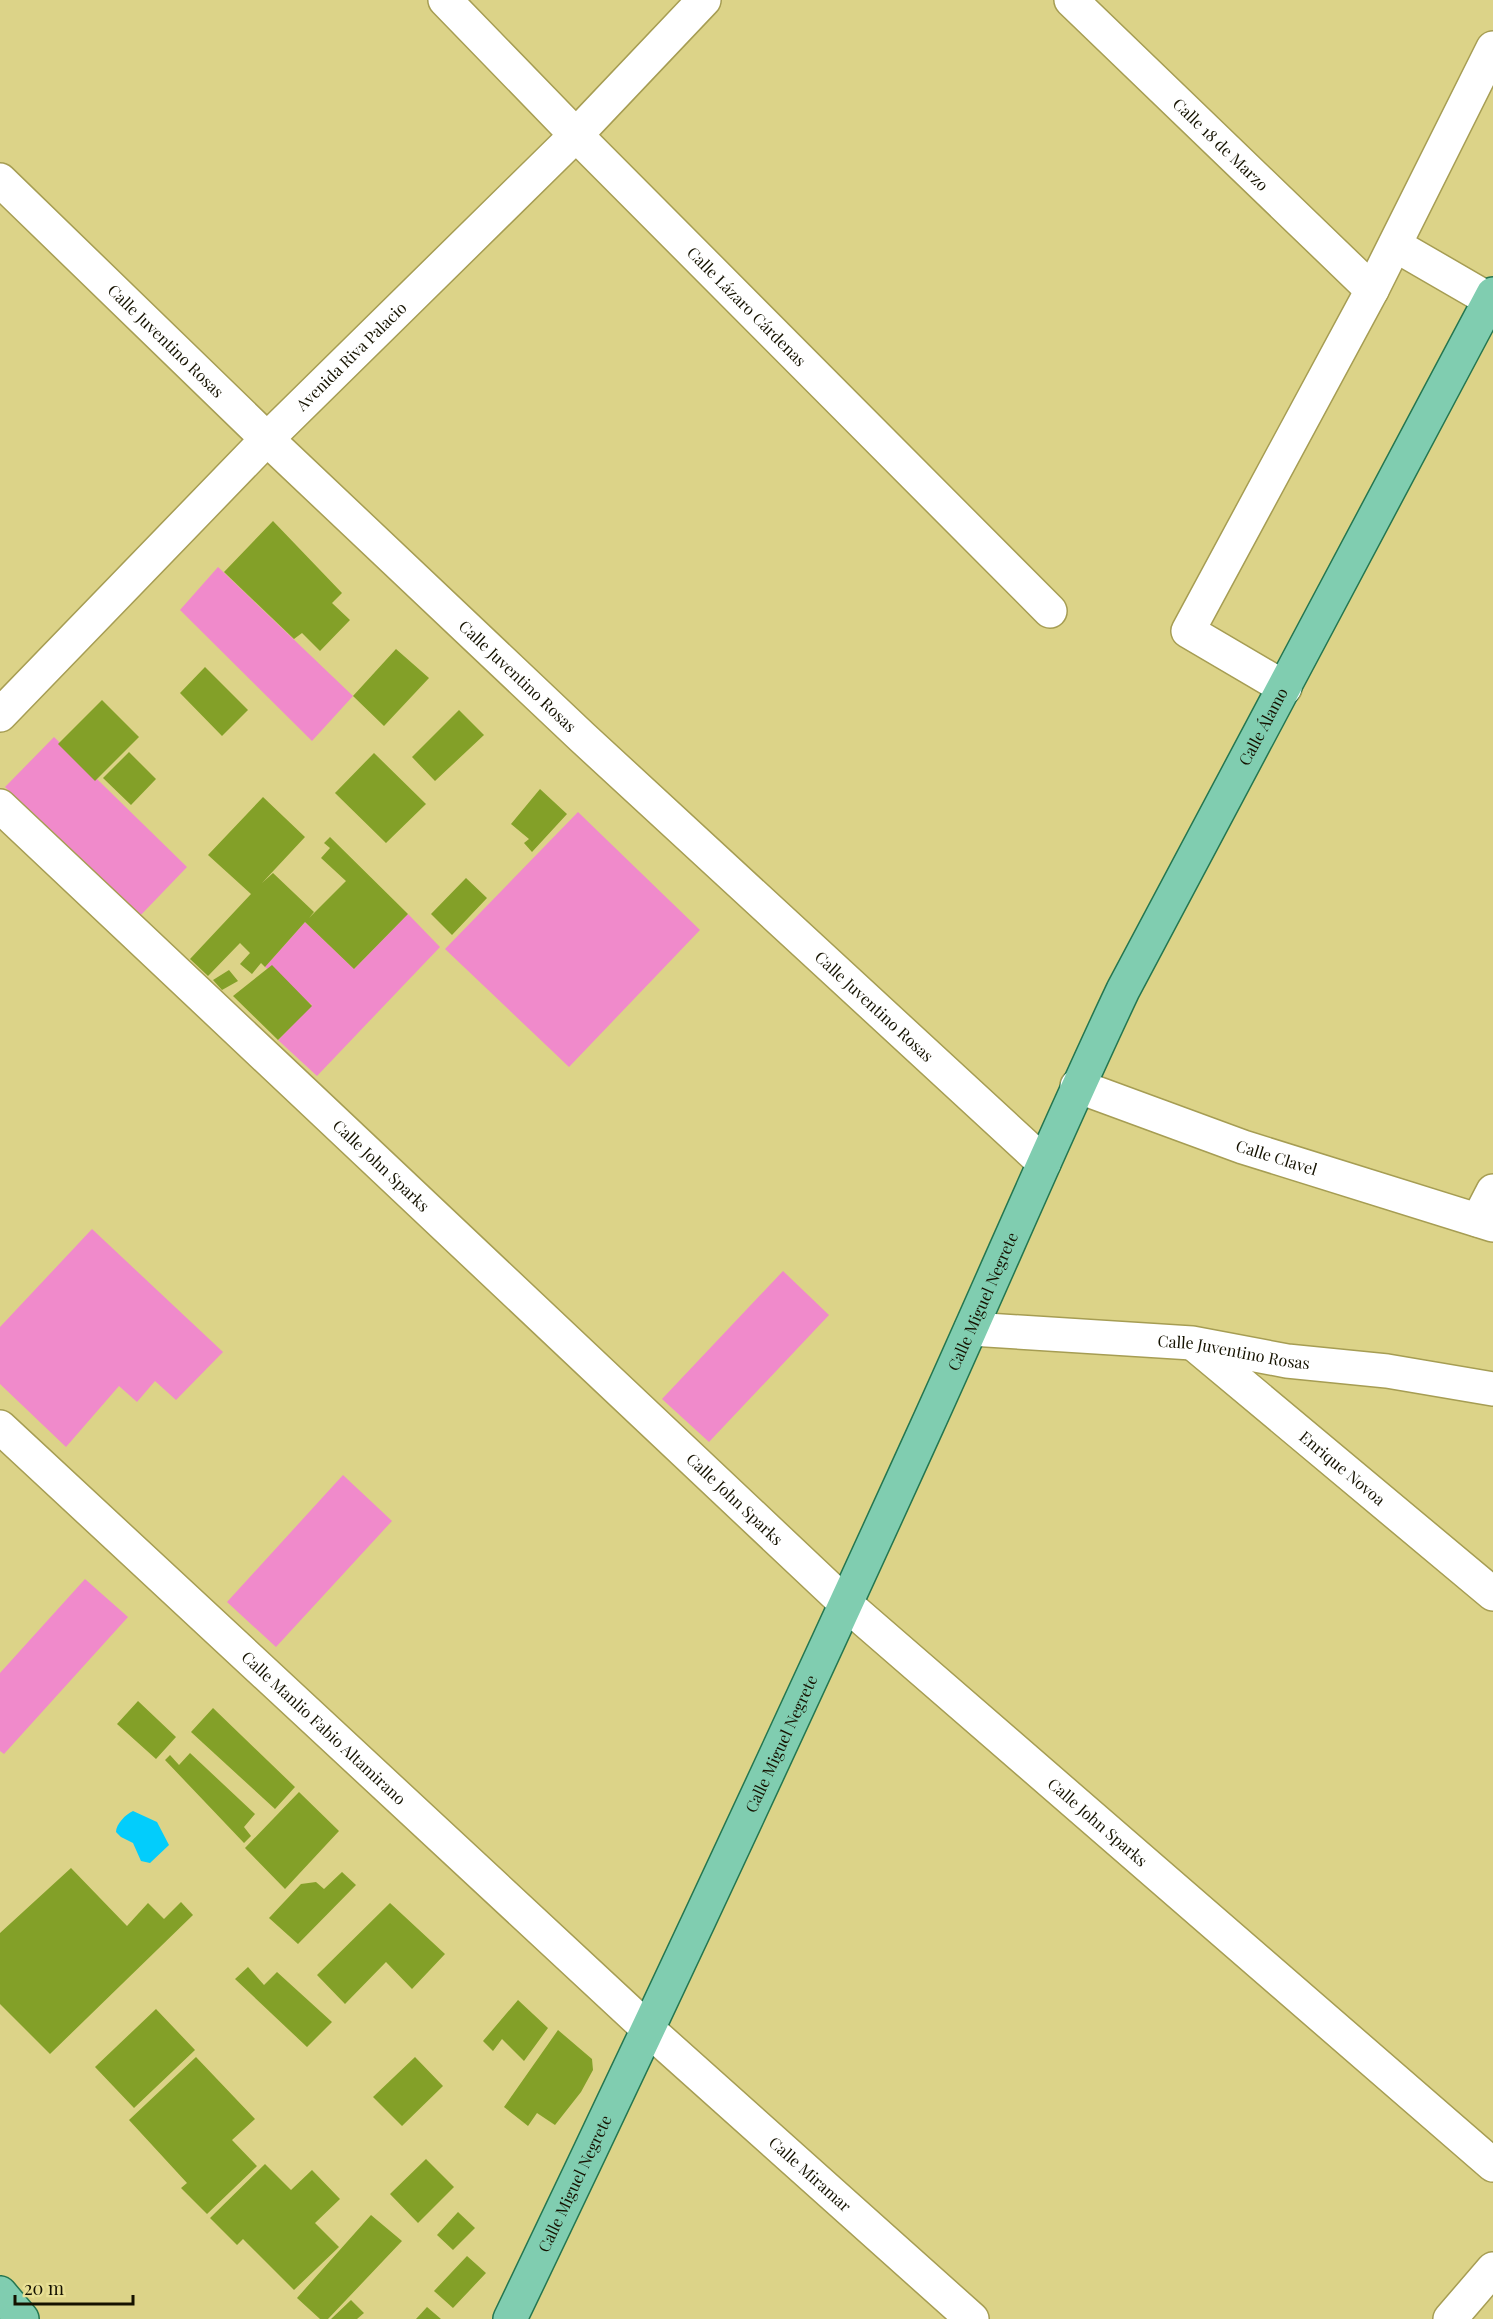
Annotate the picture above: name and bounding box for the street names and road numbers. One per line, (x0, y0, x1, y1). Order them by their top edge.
street label: Calle 18 de Marzo (1169, 93, 1274, 195)
street label: Calle Lázaro Cárdenas (683, 242, 811, 370)
street label: Calle Juventino Rosas (104, 279, 229, 402)
street label: Avenida Riva Palacio (290, 297, 411, 416)
street label: Calle Juventino Rosas (455, 615, 581, 736)
street label: Calle Álamo (1233, 684, 1292, 769)
street label: Calle Juventino Rosas (811, 946, 938, 1066)
street label: Calle John Sparks (329, 1115, 434, 1216)
street label: Calle Clavel (1233, 1134, 1320, 1180)
street label: Calle Miguel Negrete (942, 1229, 1022, 1374)
street label: Calle Juventino Rosas (1157, 1330, 1311, 1373)
street label: Enrique Novoa (1295, 1426, 1390, 1510)
street label: Calle John Sparks (682, 1448, 788, 1549)
street label: Calle Manlio Fabio Altamirano (238, 1646, 411, 1809)
street label: Calle Miguel Negrete (740, 1671, 822, 1816)
street label: Calle John Sparks (1044, 1773, 1152, 1871)
street label: Calle Miguel Negrete (533, 2111, 616, 2255)
street label: Calle Miramar (765, 2132, 856, 2216)

